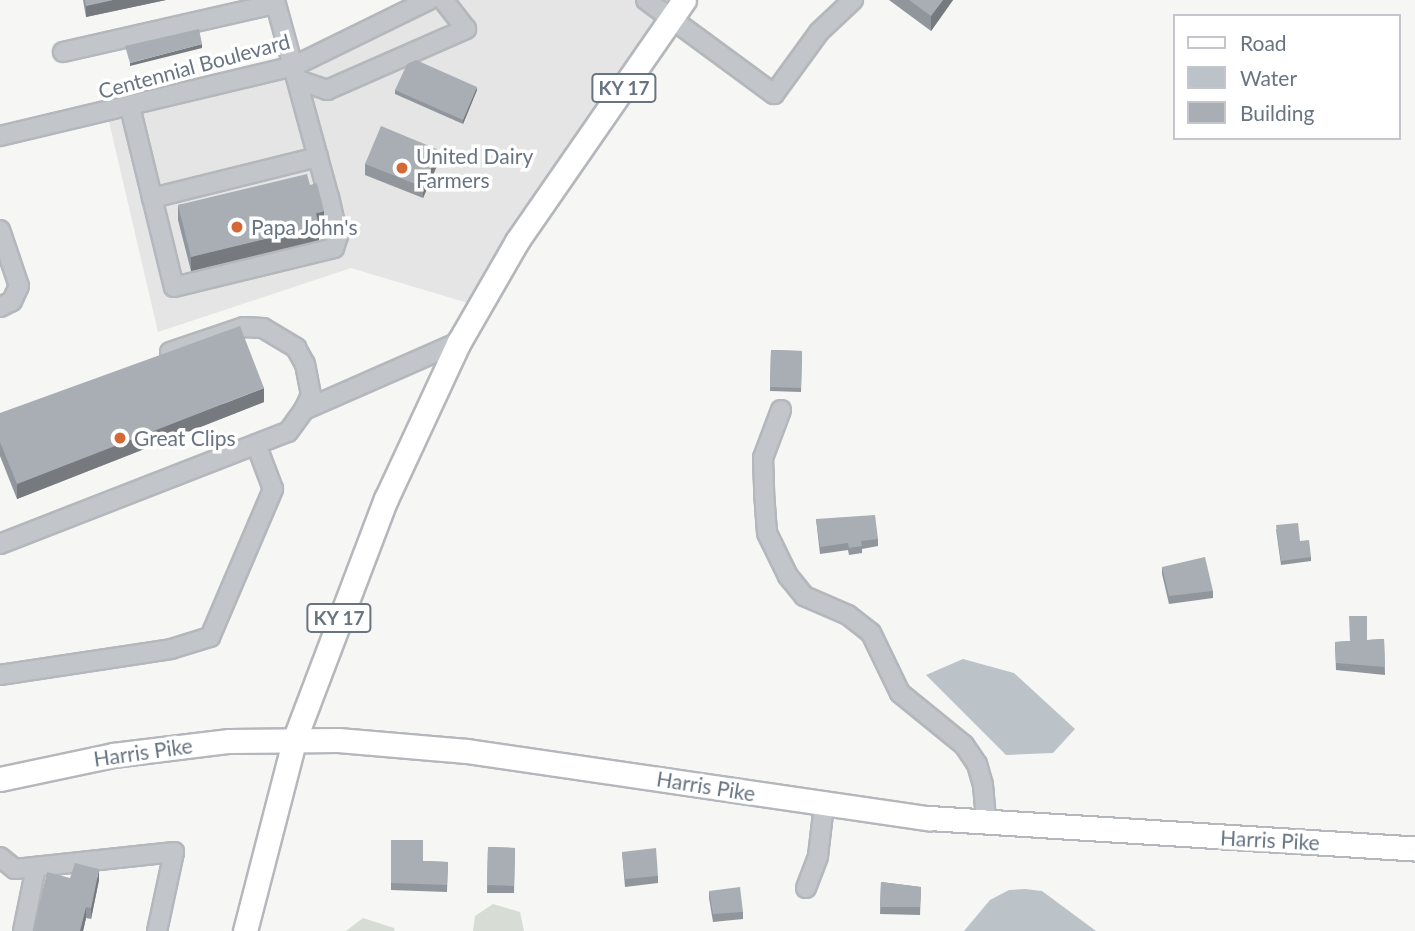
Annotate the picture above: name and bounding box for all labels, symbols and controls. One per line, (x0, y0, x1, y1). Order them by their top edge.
legend (1174, 14, 1401, 140)
street label: Centennial Boulevard (96, 28, 292, 104)
text: Road (1240, 30, 1287, 55)
text: Water (1240, 65, 1297, 90)
road number: KY 17 (591, 72, 657, 104)
text: Building (1240, 100, 1315, 125)
place label: United Dairy Farmers (416, 143, 533, 193)
marker: United Dairy Farmers (394, 160, 410, 176)
place label: Papa John's (251, 214, 358, 240)
marker: Papa John's (229, 219, 245, 235)
place label: Great Clips (134, 425, 236, 451)
marker: Great Clips (112, 430, 128, 446)
road number: KY 17 (306, 603, 372, 634)
street label: Harris Pike (92, 733, 194, 771)
street label: Harris Pike (655, 766, 757, 806)
street label: Harris Pike (1220, 825, 1320, 855)

